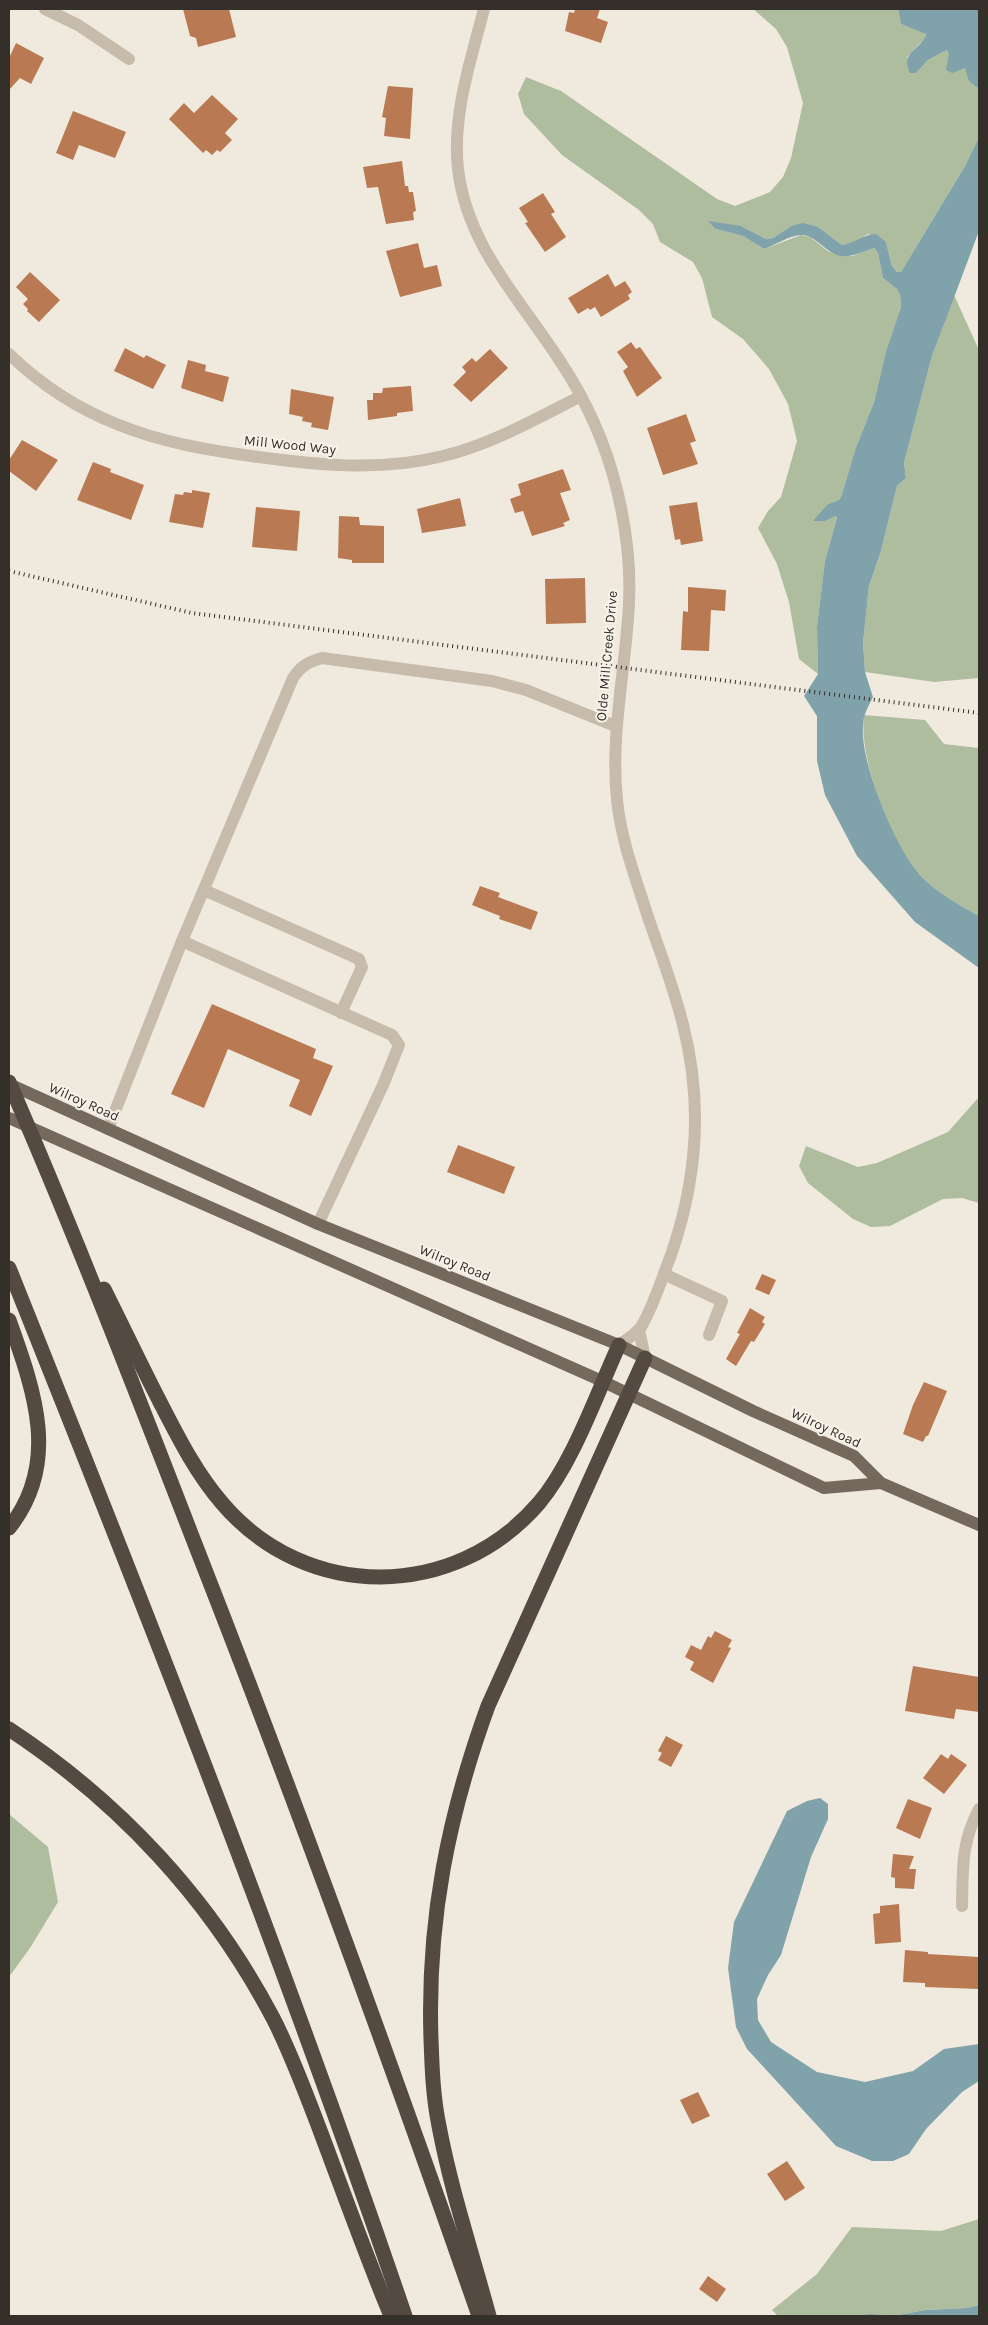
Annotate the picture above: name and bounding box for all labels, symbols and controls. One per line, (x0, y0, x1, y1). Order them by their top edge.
street label: Mill Wood Way (243, 432, 337, 458)
street label: Olde Mill Creek Drive (593, 590, 621, 722)
street label: Wilroy Road (46, 1079, 122, 1125)
street label: Wilroy Road (417, 1241, 493, 1285)
street label: Wilroy Road (788, 1404, 864, 1452)

